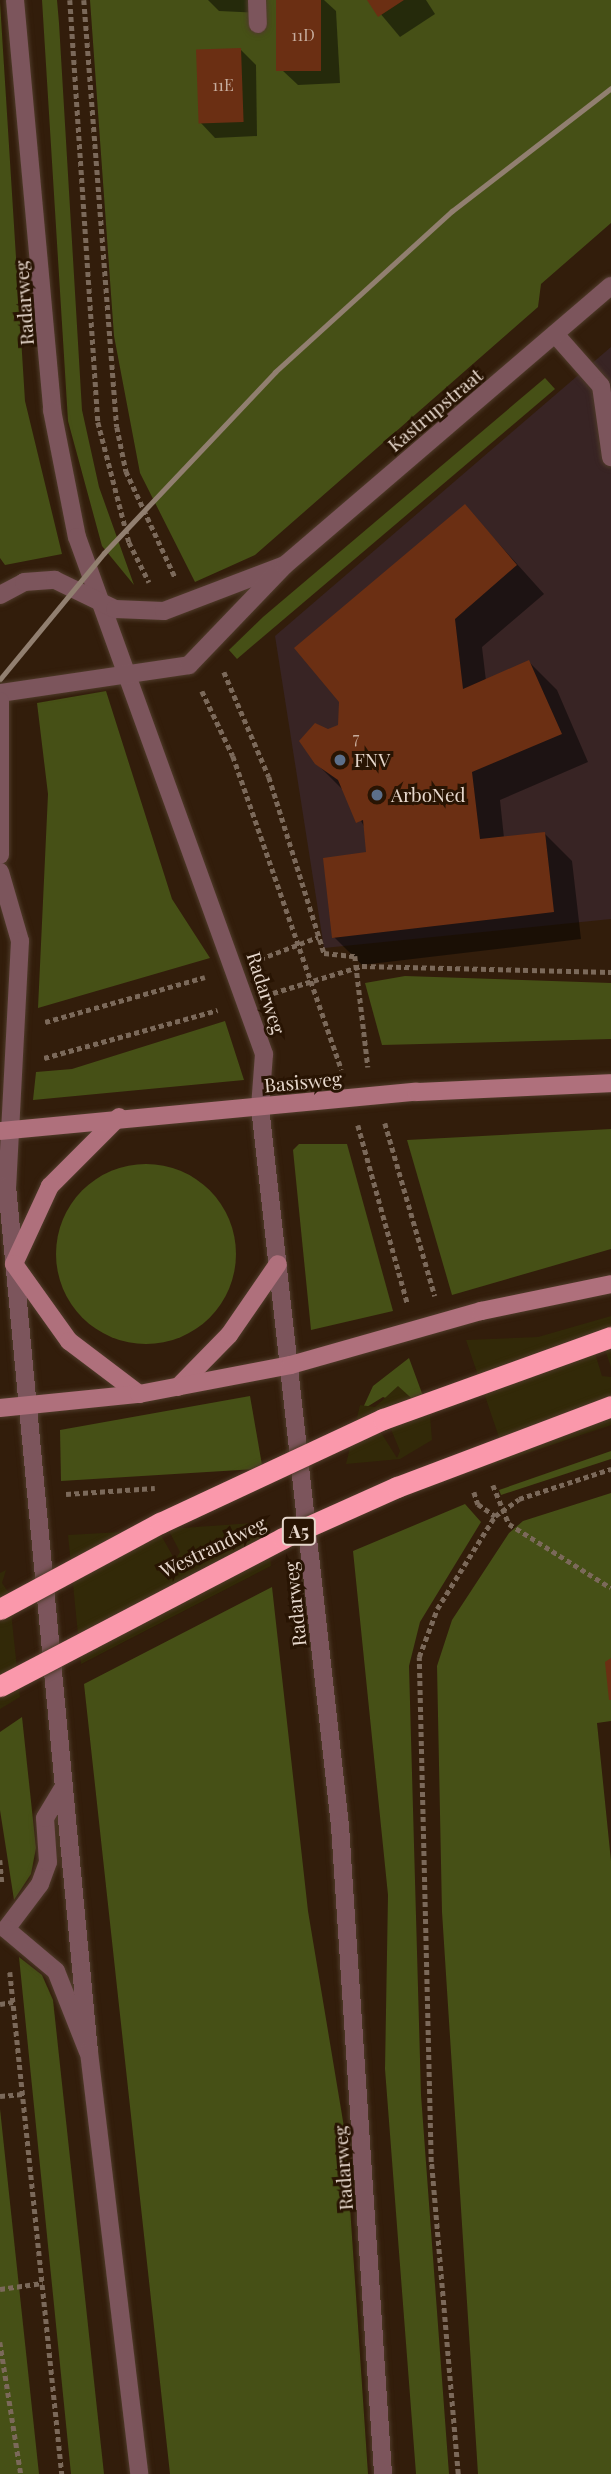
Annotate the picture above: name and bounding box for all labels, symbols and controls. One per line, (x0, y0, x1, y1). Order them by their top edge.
house number: 11D (291, 25, 315, 45)
house number: 11E (212, 75, 234, 95)
street label: Radarweg (10, 260, 38, 346)
street label: Kastrupstraat (383, 364, 487, 456)
house number: 7 (353, 728, 359, 748)
place label: FNV (354, 749, 390, 771)
marker: FNV (332, 752, 348, 768)
place label: ArboNed (391, 784, 466, 806)
marker: ArboNed (369, 787, 385, 803)
street label: Radarweg (242, 949, 290, 1037)
street label: Basisweg (263, 1067, 343, 1097)
street label: Westrandweg (156, 1512, 270, 1582)
road number: A5 (282, 1516, 316, 1546)
street label: Radarweg (279, 1561, 311, 1647)
street label: Radarweg (329, 2125, 357, 2211)

